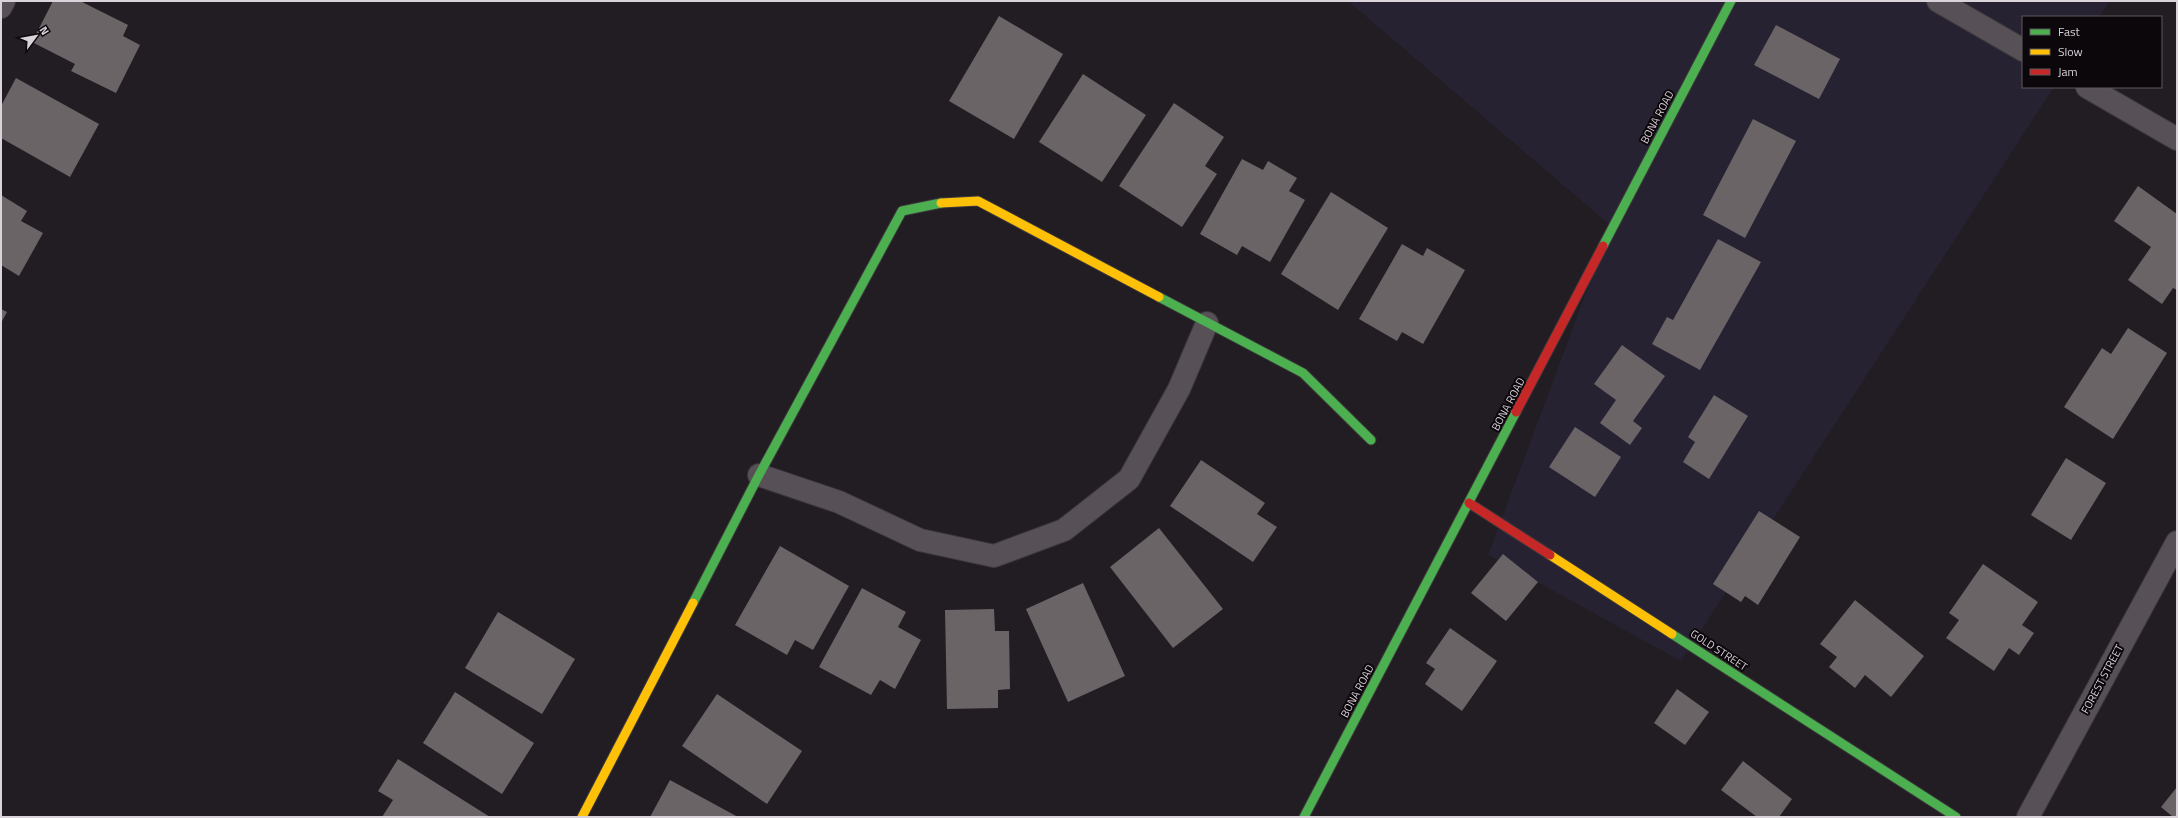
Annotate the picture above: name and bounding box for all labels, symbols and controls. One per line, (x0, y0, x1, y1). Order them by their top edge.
north arrow (16, 16, 56, 56)
legend (2022, 16, 2162, 88)
text: Fast (2058, 22, 2081, 41)
text: N (36, 23, 53, 38)
text: Slow (2058, 42, 2083, 61)
text: Jam (2058, 62, 2078, 81)
street label: BONA ROAD (1636, 88, 1678, 146)
street label: BONA ROAD (1487, 375, 1529, 433)
street label: GOLD STREET (1687, 626, 1751, 675)
street label: FOREST STREET (2077, 641, 2127, 716)
street label: BONA ROAD (1336, 662, 1378, 720)

